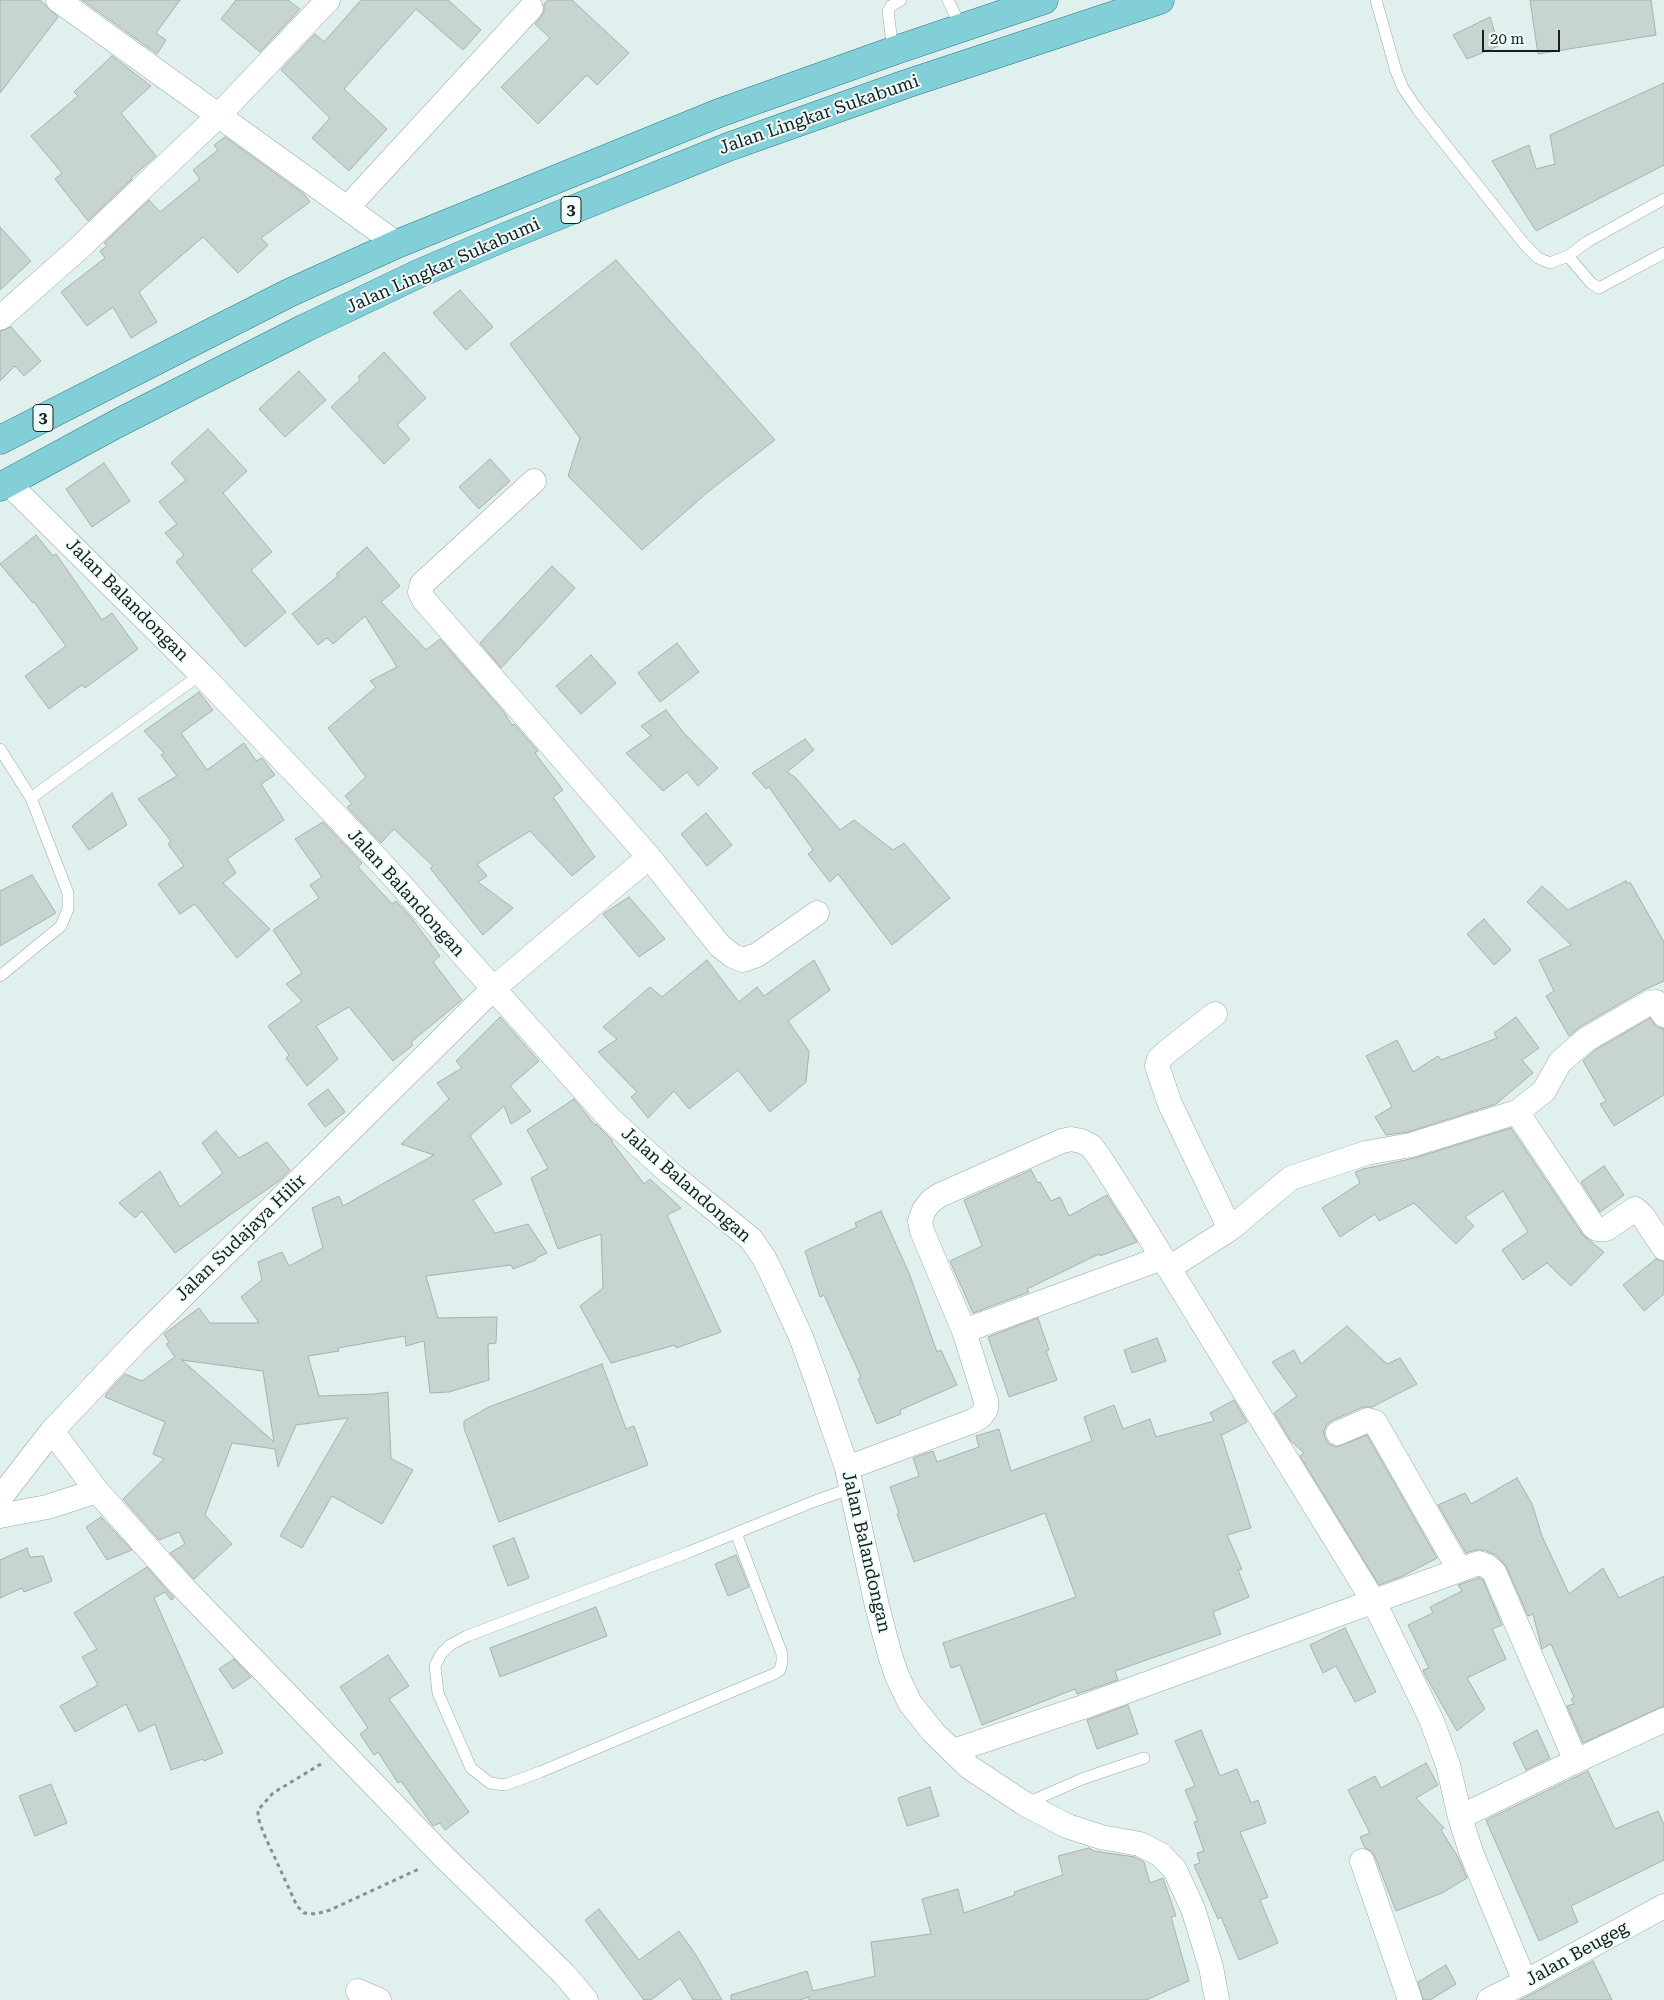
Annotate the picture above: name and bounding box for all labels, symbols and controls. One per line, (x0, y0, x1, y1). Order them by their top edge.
scale bar (1484, 20, 1562, 52)
text: 20 m (1490, 30, 1524, 48)
street label: Jalan Lingkar Sukabumi (716, 71, 922, 159)
road number: 3 (561, 196, 581, 224)
street label: Jalan Lingkar Sukabumi (343, 213, 543, 319)
road number: 3 (33, 404, 53, 432)
street label: Jalan Balandongan (61, 534, 193, 666)
street label: Jalan Balandongan (343, 824, 469, 962)
street label: Jalan Balandongan (617, 1123, 755, 1247)
street label: Jalan Sudajaya Hilir (171, 1170, 311, 1306)
street label: Jalan Balandongan (837, 1469, 895, 1635)
street label: Jalan Beugeg (1522, 1917, 1632, 1991)

